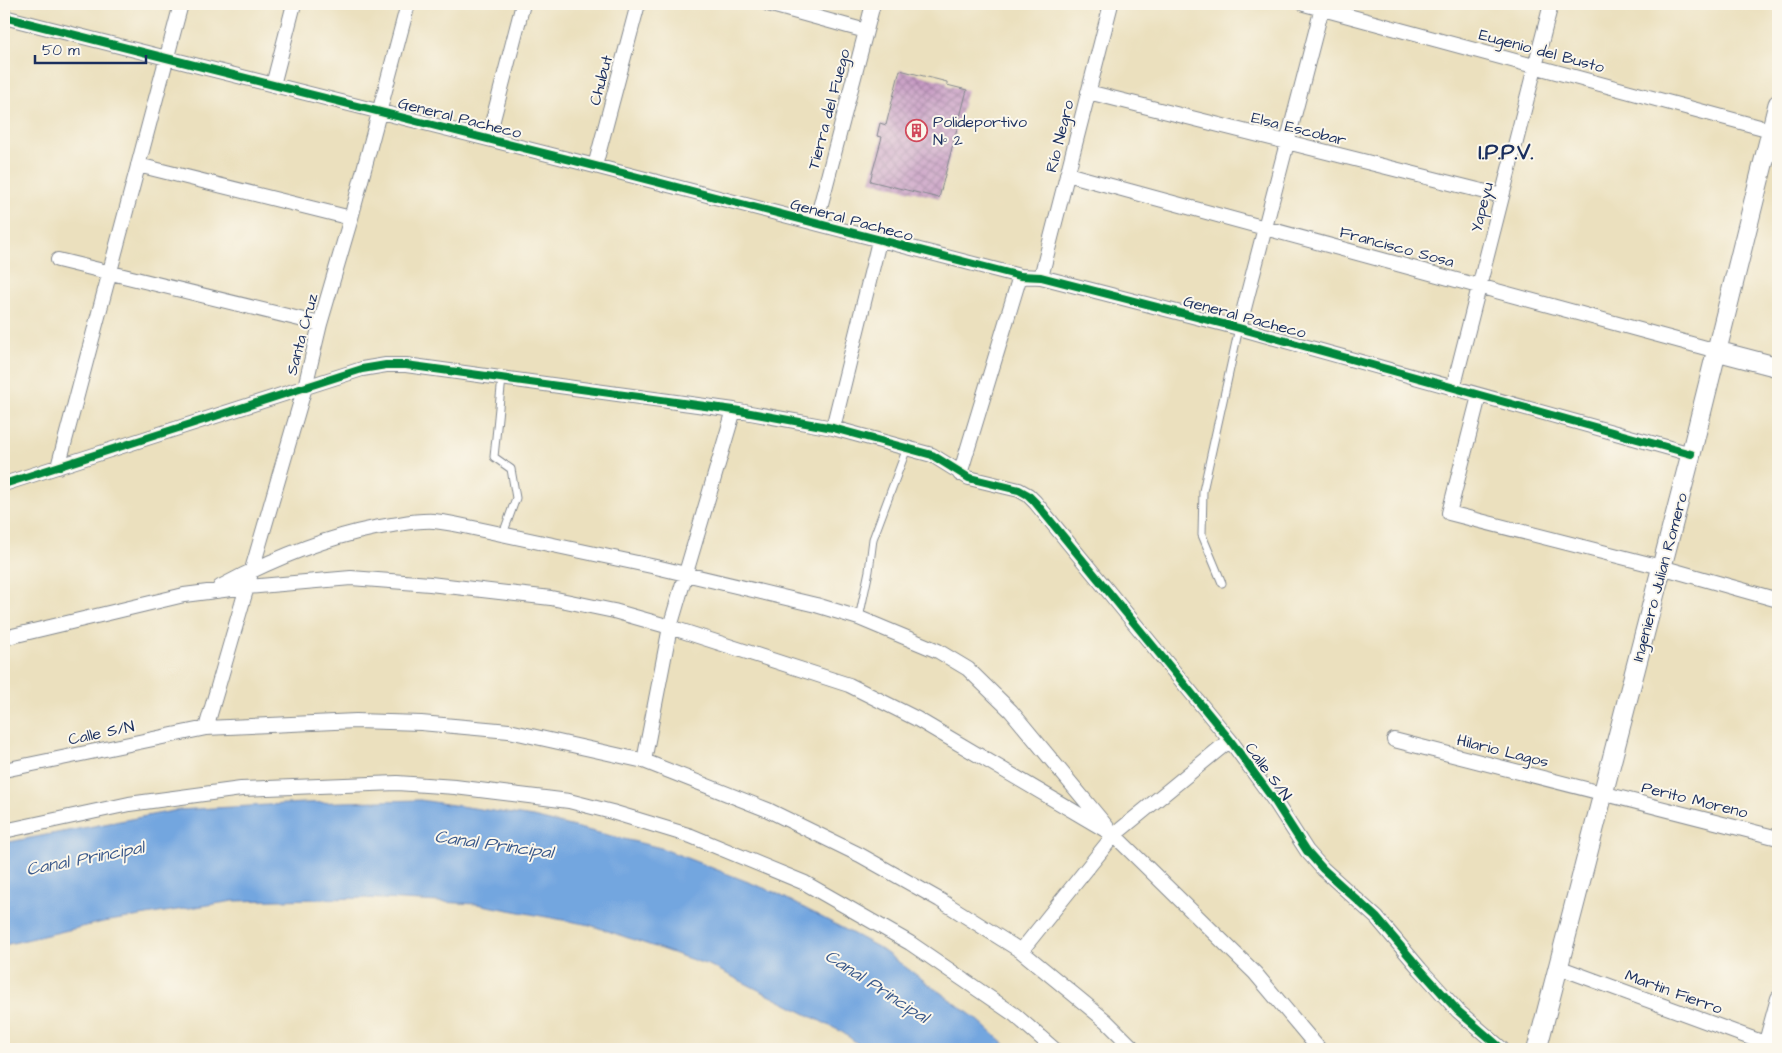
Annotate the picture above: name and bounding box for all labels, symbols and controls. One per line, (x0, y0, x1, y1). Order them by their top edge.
street label: Eugenio del Busto (1476, 24, 1607, 79)
scale bar (35, 32, 146, 64)
text: 50 m (42, 40, 80, 61)
street label: Tierra del Fuego (802, 46, 857, 172)
street label: Chubut (584, 52, 618, 108)
street label: General Pacheco (396, 92, 524, 144)
street label: Río Negro (1040, 98, 1081, 175)
street label: Elsa Escobar (1249, 107, 1349, 151)
place label: Polideportivo Nº 2 (933, 111, 1027, 151)
building icon: Polideportivo Nº 2 (905, 118, 929, 142)
district label: I.P.P.V. (1479, 138, 1534, 167)
street label: Yapeyu (1465, 180, 1500, 235)
street label: General Pacheco (788, 193, 916, 247)
street label: Francisco Sosa (1337, 221, 1456, 273)
street label: General Pacheco (1181, 290, 1309, 344)
street label: Santa Cruz (281, 291, 323, 378)
street label: Ingeniero Julian Romero (1627, 490, 1694, 664)
street label: Calle S/N (66, 715, 136, 751)
street label: Hilario Lagos (1454, 729, 1551, 774)
street label: Calle S/N (1240, 738, 1297, 805)
street label: Perito Moreno (1639, 776, 1750, 824)
water label: Canal Principal (433, 824, 557, 865)
water label: Canal Principal (24, 834, 148, 882)
water label: Canal Principal (820, 943, 935, 1031)
street label: Martin Fierro (1622, 964, 1725, 1020)

